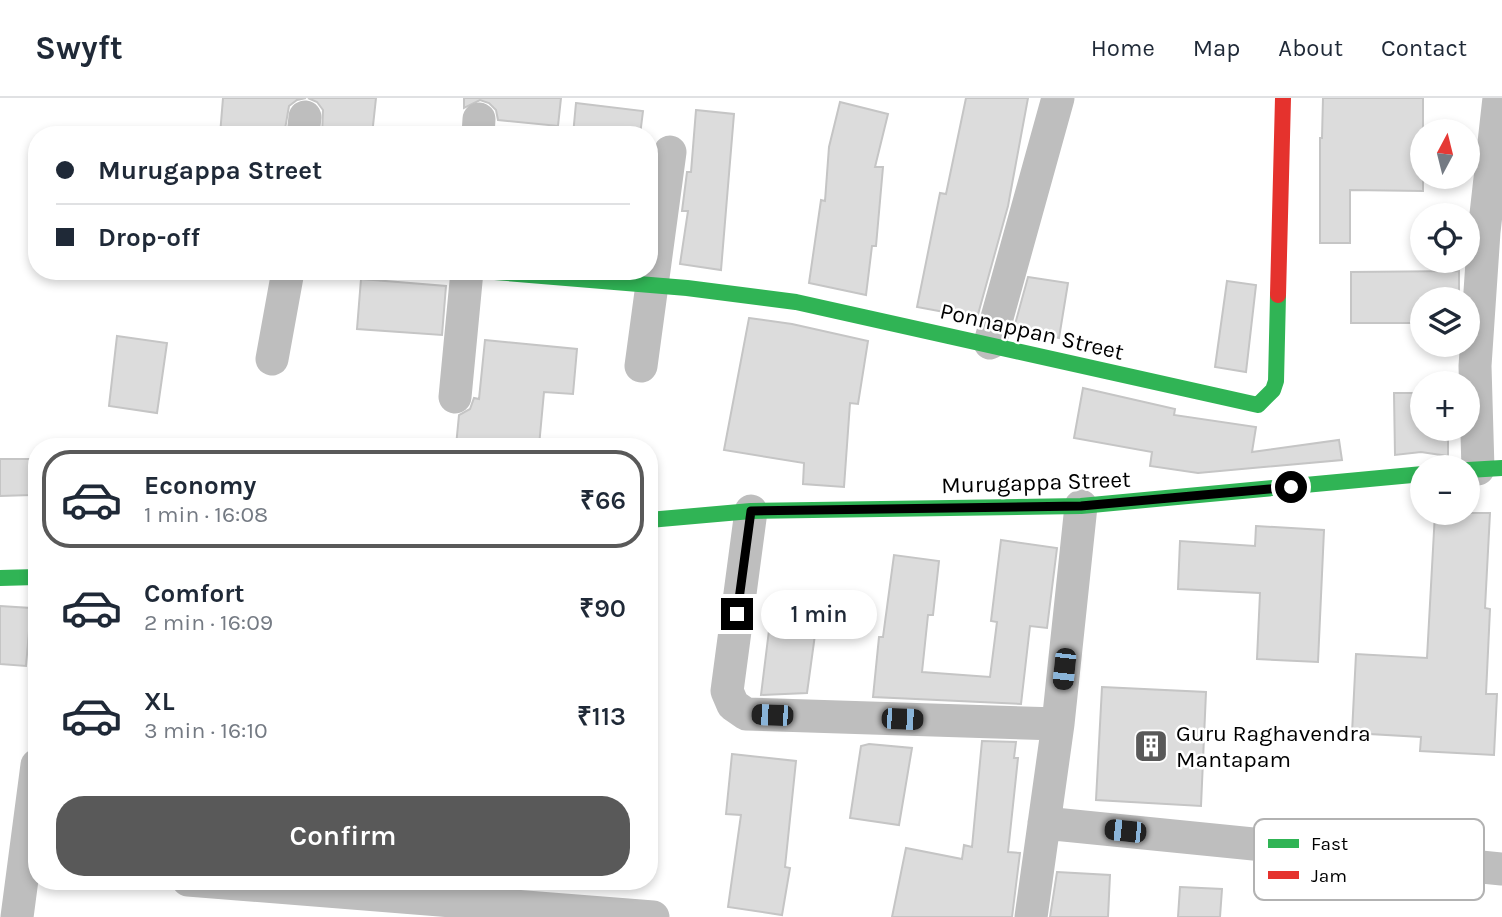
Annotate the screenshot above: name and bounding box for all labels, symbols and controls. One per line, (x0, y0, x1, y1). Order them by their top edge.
text: Swyft (35, 29, 123, 67)
text: Home (1091, 34, 1155, 62)
text: Map (1193, 34, 1240, 62)
text: About (1278, 34, 1343, 62)
text: Contact (1381, 34, 1467, 62)
north arrow (1410, 119, 1480, 189)
map controls (1410, 119, 1480, 525)
text: Murugappa Street (98, 155, 322, 186)
button: locate (1410, 203, 1480, 273)
text: Drop-off (98, 222, 200, 253)
button: layers (1410, 287, 1480, 357)
street label: Ponnappan Street (937, 297, 1127, 366)
button: + (1410, 371, 1480, 441)
button: − (1410, 455, 1480, 525)
street label: Murugappa Street (941, 466, 1131, 499)
icon: car (60, 468, 123, 531)
text: Economy (144, 470, 256, 501)
route start (1275, 471, 1307, 503)
text: ₹66 (580, 485, 626, 516)
text: 1 min · 16:08 (144, 501, 268, 528)
icon: car (60, 576, 123, 639)
text: Comfort (144, 578, 245, 609)
callout: 1 min (762, 589, 877, 638)
text: ₹90 (579, 593, 626, 624)
route end (721, 598, 753, 630)
text: 1 min (790, 601, 848, 628)
text: 2 min · 16:09 (144, 609, 273, 636)
car (1052, 647, 1077, 691)
icon: car (60, 684, 123, 747)
text: XL (144, 686, 175, 717)
text: ₹113 (577, 701, 626, 732)
car (751, 704, 794, 726)
car (881, 708, 924, 730)
text: 3 min · 16:10 (144, 717, 268, 744)
place label: Guru Raghavendra Mantapam (1176, 720, 1371, 773)
building icon: Guru Raghavendra Mantapam (1132, 727, 1170, 765)
button: Confirm (56, 796, 630, 876)
car (1104, 818, 1147, 844)
legend (1254, 819, 1484, 900)
text: Fast (1311, 833, 1348, 855)
text: Jam (1311, 865, 1347, 887)

